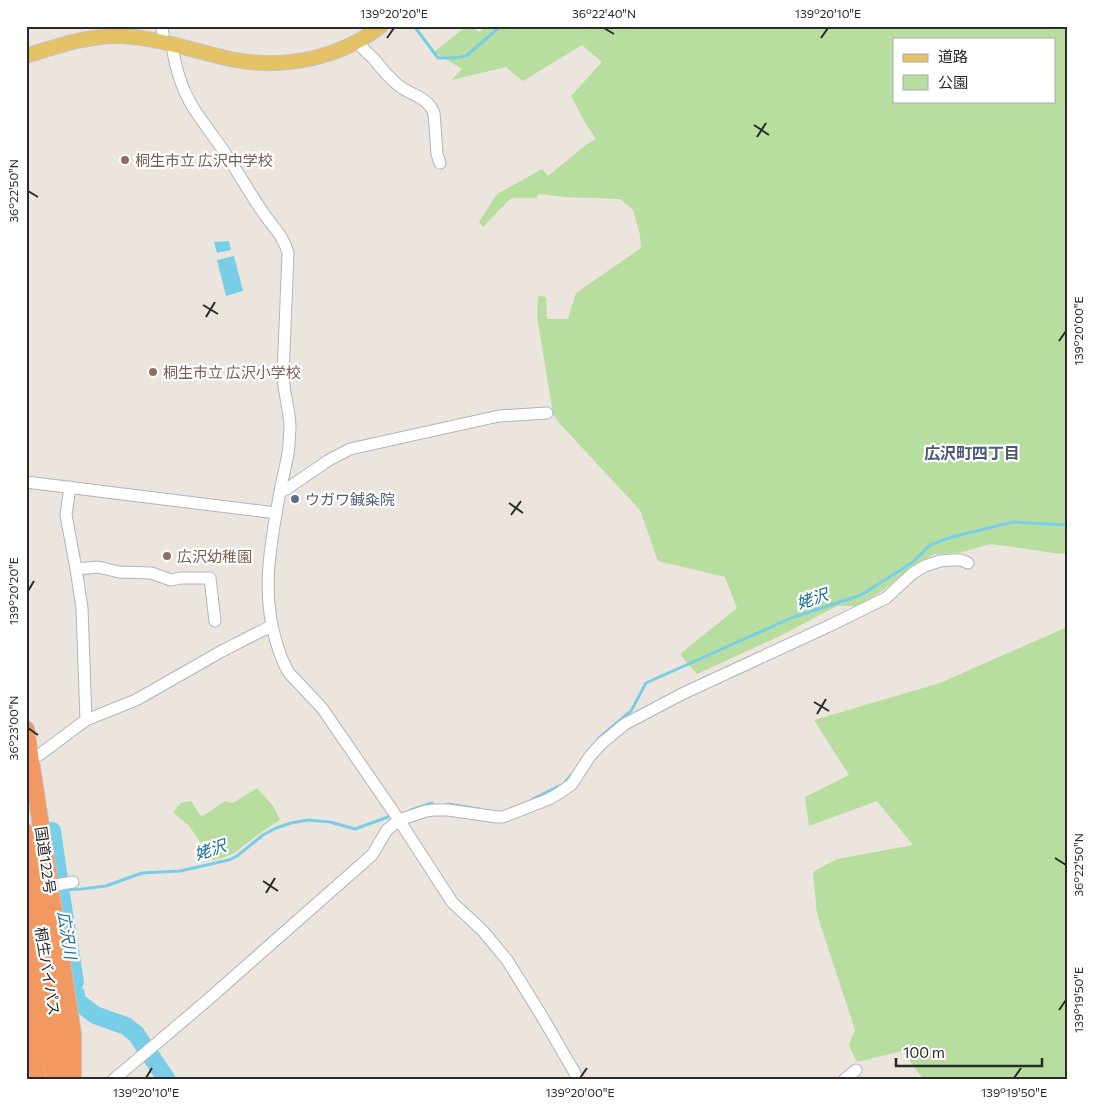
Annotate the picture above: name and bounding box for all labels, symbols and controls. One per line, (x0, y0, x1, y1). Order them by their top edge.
text: 139°20'20"E (360, 6, 428, 20)
text: 36°22'40"N (572, 6, 636, 20)
text: 139°20'10"E (795, 6, 861, 20)
legend (893, 38, 1056, 102)
text: 道路 (938, 47, 968, 65)
text: 公園 (938, 73, 968, 91)
place label: 桐生市立 広沢中学校 (135, 151, 273, 169)
marker: 桐生市立 広沢中学校 (119, 154, 131, 166)
text: 36°22'50"N (6, 159, 20, 223)
text: 139°20'00"E (1071, 297, 1085, 366)
place label: 桐生市立 広沢小学校 (163, 363, 301, 381)
marker: 桐生市立 広沢小学校 (147, 366, 159, 378)
district label: 広沢町四丁目 (924, 443, 1020, 462)
place label: ウガワ鍼粂院 (305, 490, 395, 508)
marker: ウガワ鍼粂院 (289, 493, 301, 505)
place label: 広沢幼稚園 (177, 547, 252, 565)
marker: 広沢幼稚園 (161, 550, 173, 562)
text: 139°20'20"E (6, 557, 20, 625)
water label: 姥沢 (794, 583, 832, 612)
text: 36°23'00"N (6, 696, 20, 760)
street label: 国道122号 (32, 825, 60, 895)
text: 36°22'50"N (1071, 833, 1085, 897)
water label: 姥沢 (192, 834, 230, 863)
water label: 広沢川 (55, 910, 81, 962)
street label: 桐生バイパス (32, 925, 64, 1017)
text: 139°19'50"E (1071, 967, 1085, 1033)
scale bar (896, 1036, 1042, 1068)
text: 100 m (903, 1043, 945, 1061)
text: 139°20'10"E (113, 1085, 179, 1099)
text: 139°20'00"E (546, 1085, 615, 1099)
text: 139°19'50"E (981, 1085, 1047, 1099)

